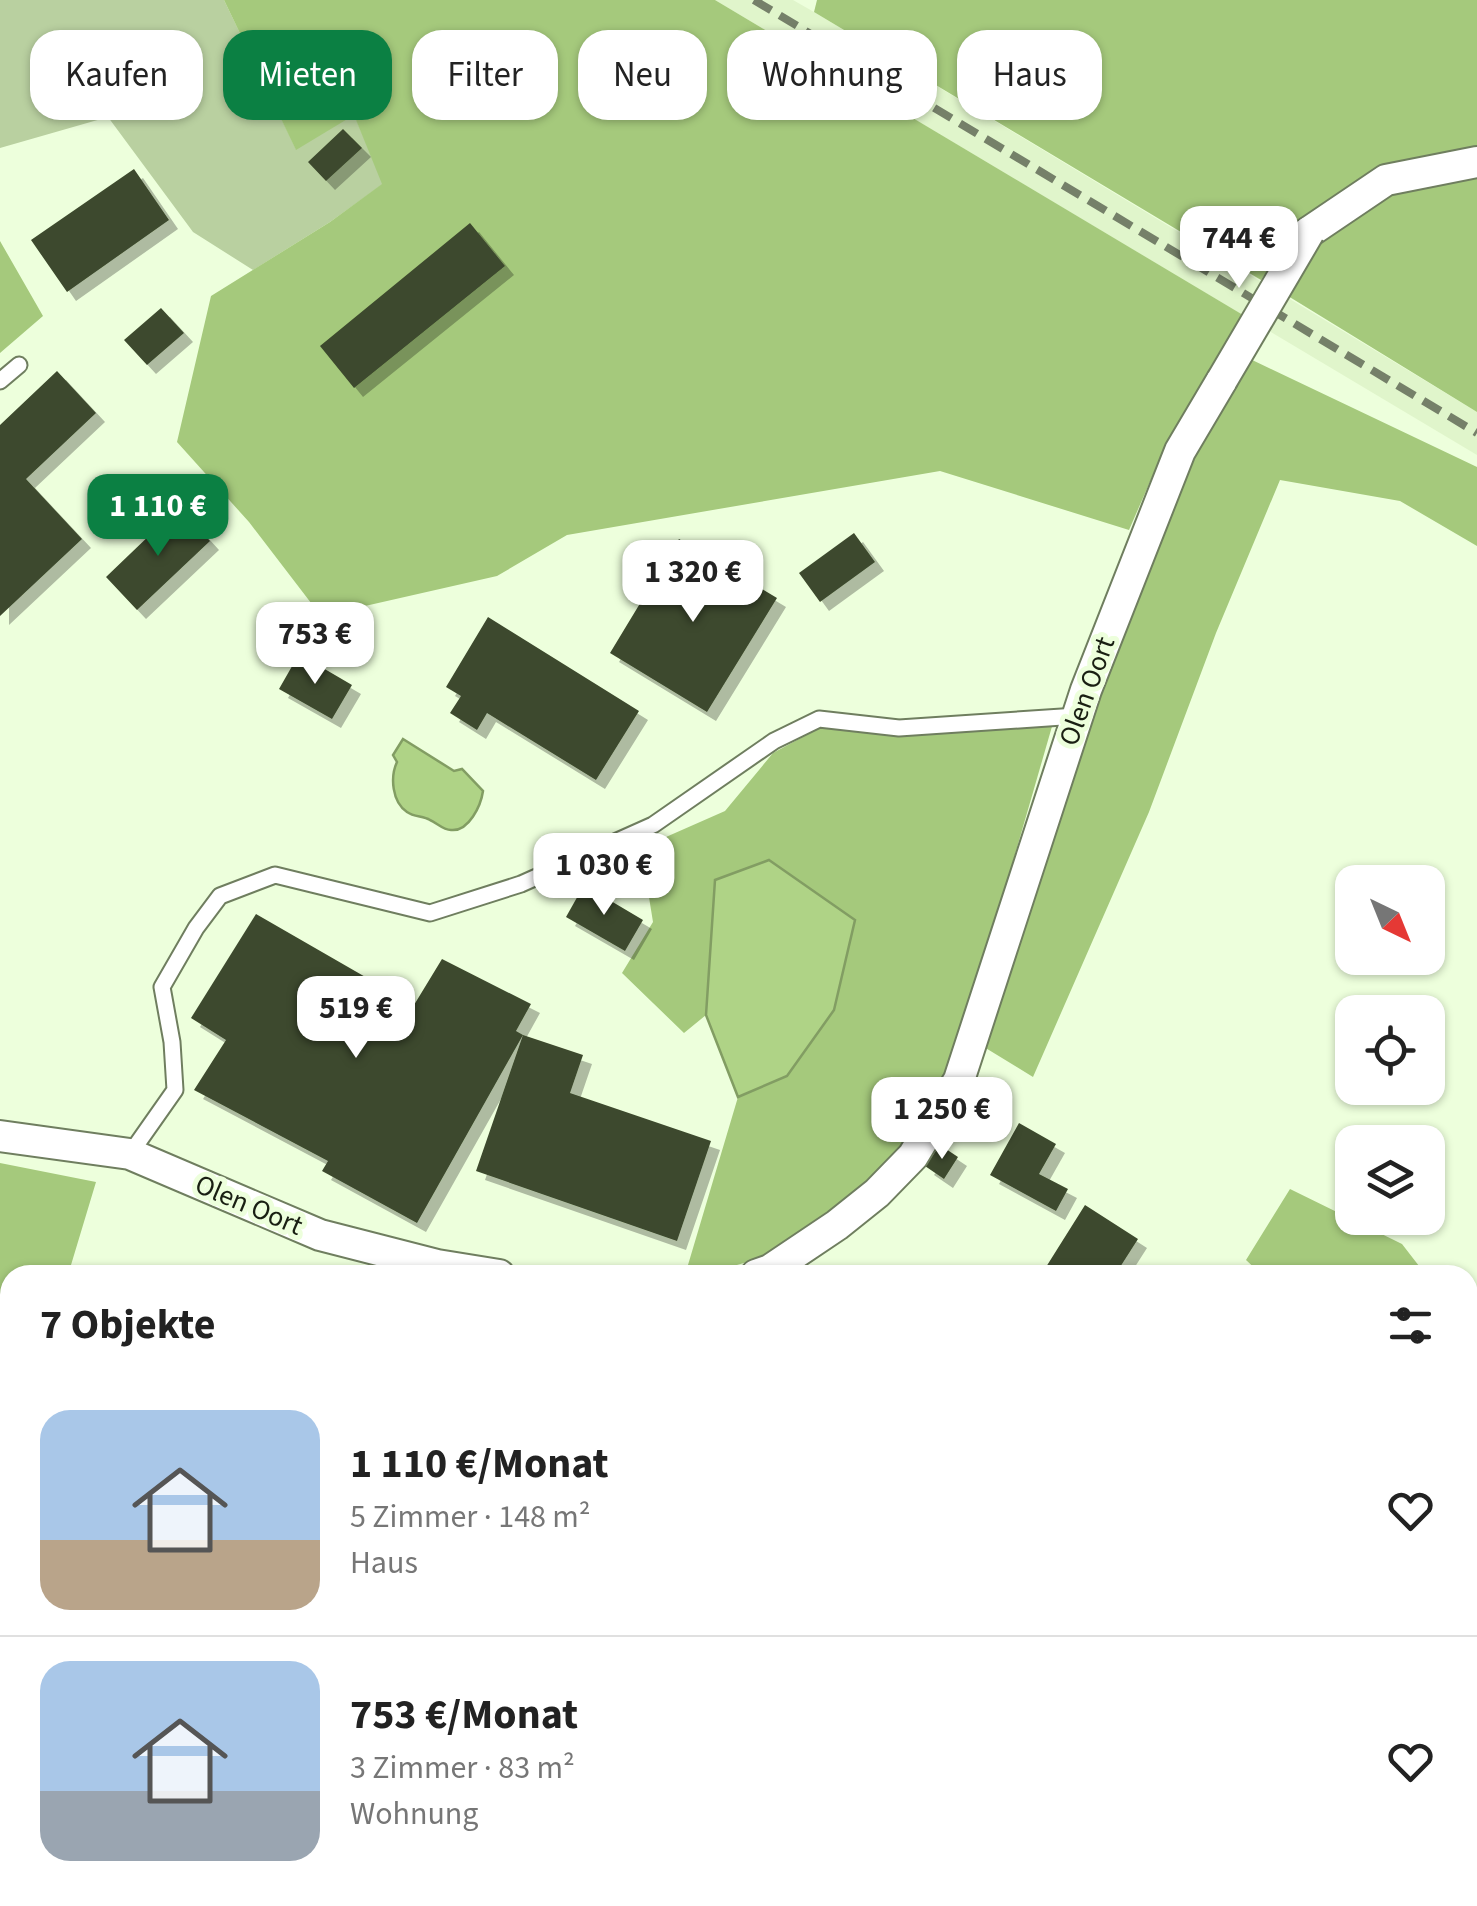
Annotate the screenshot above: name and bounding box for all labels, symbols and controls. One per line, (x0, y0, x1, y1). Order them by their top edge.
chip: Kaufen (30, 30, 203, 120)
chip: Mieten (223, 30, 392, 120)
chip: Filter (412, 30, 558, 120)
chip: Neu (578, 30, 707, 120)
chip: Wohnung (727, 30, 937, 120)
chip: Haus (957, 30, 1102, 120)
pin: 744 € (1169, 206, 1309, 291)
text: 744 € (1202, 215, 1276, 261)
pin: 1 110 € (66, 474, 250, 559)
text: 1 110 € (109, 483, 207, 529)
pin: 1 320 € (601, 540, 785, 625)
text: 1 320 € (644, 549, 742, 595)
pin: 753 € (245, 602, 385, 687)
text: 753 € (278, 611, 352, 657)
street label: Olen Oort (1049, 630, 1125, 751)
pin: 1 030 € (512, 833, 696, 918)
text: 1 030 € (555, 842, 653, 888)
north arrow (1335, 865, 1445, 975)
map controls (1335, 865, 1445, 1235)
pin: 519 € (286, 976, 426, 1061)
text: 519 € (319, 985, 393, 1031)
button: locate (1335, 995, 1445, 1105)
pin: 1 250 € (850, 1077, 1034, 1162)
text: 1 250 € (893, 1086, 991, 1132)
button: layers (1335, 1125, 1445, 1235)
street label: Olen Oort (189, 1164, 310, 1246)
text: 7 Objekte (40, 1295, 215, 1355)
icon: filters (1383, 1298, 1438, 1353)
text: 1 110 €/Monat (350, 1434, 609, 1494)
icon: home (120, 1450, 240, 1570)
icon: heart (1383, 1483, 1438, 1538)
text: 5 Zimmer · 148 m² (350, 1494, 591, 1540)
text: Haus (350, 1540, 418, 1586)
text: 753 €/Monat (350, 1685, 578, 1745)
icon: home (120, 1701, 240, 1821)
icon: heart (1383, 1734, 1438, 1789)
text: 3 Zimmer · 83 m² (350, 1745, 575, 1791)
text: Wohnung (350, 1791, 478, 1837)

